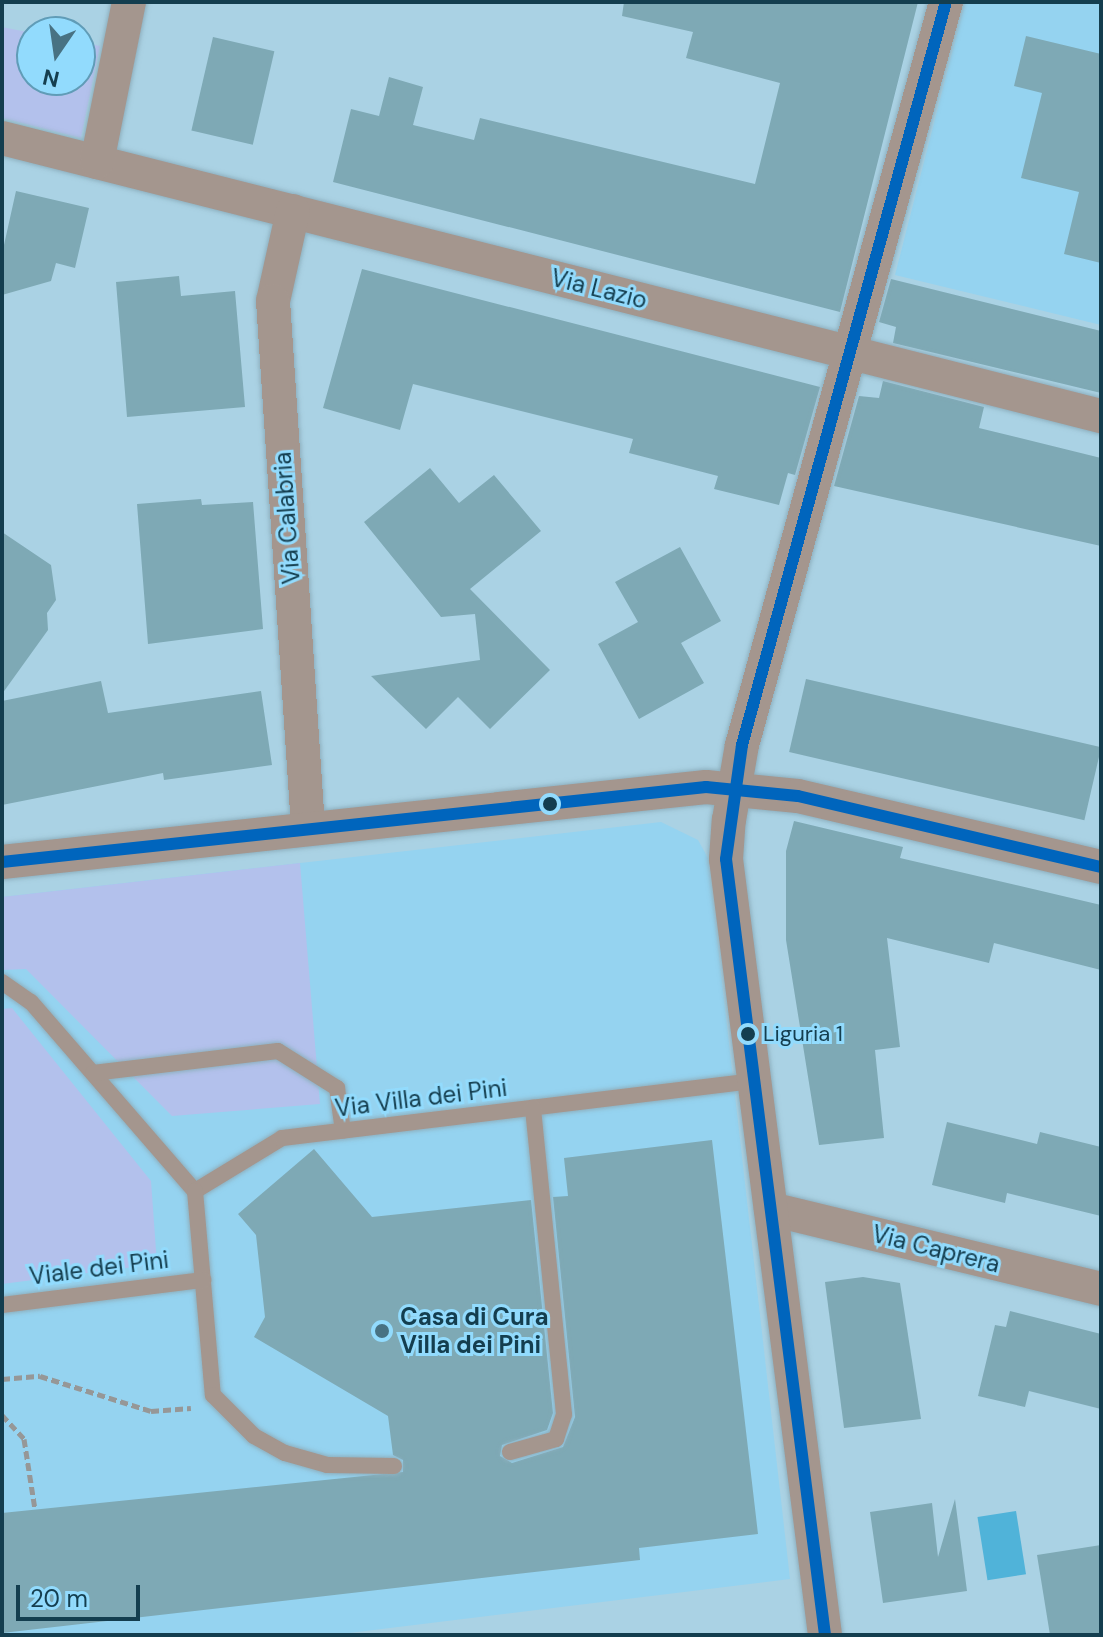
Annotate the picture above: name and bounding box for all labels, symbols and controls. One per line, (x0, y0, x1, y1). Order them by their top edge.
north arrow (16, 16, 96, 96)
text: N (40, 62, 62, 94)
street label: Via Lazio (548, 263, 650, 315)
street label: Via Calabria (268, 451, 306, 585)
unlabelled marker (542, 796, 558, 812)
place label: Liguria 1 (763, 1021, 843, 1047)
marker: Liguria 1 (740, 1026, 756, 1042)
street label: Via Villa dei Pini (333, 1073, 509, 1123)
street label: Via Caprera (869, 1219, 1003, 1279)
street label: Viale dei Pini (28, 1245, 170, 1291)
place label: Casa di Cura Villa dei Pini (400, 1303, 549, 1359)
marker: Casa di Cura Villa dei Pini (371, 1320, 393, 1342)
scale bar (20, 1569, 144, 1619)
text: 20 m (30, 1583, 88, 1614)

